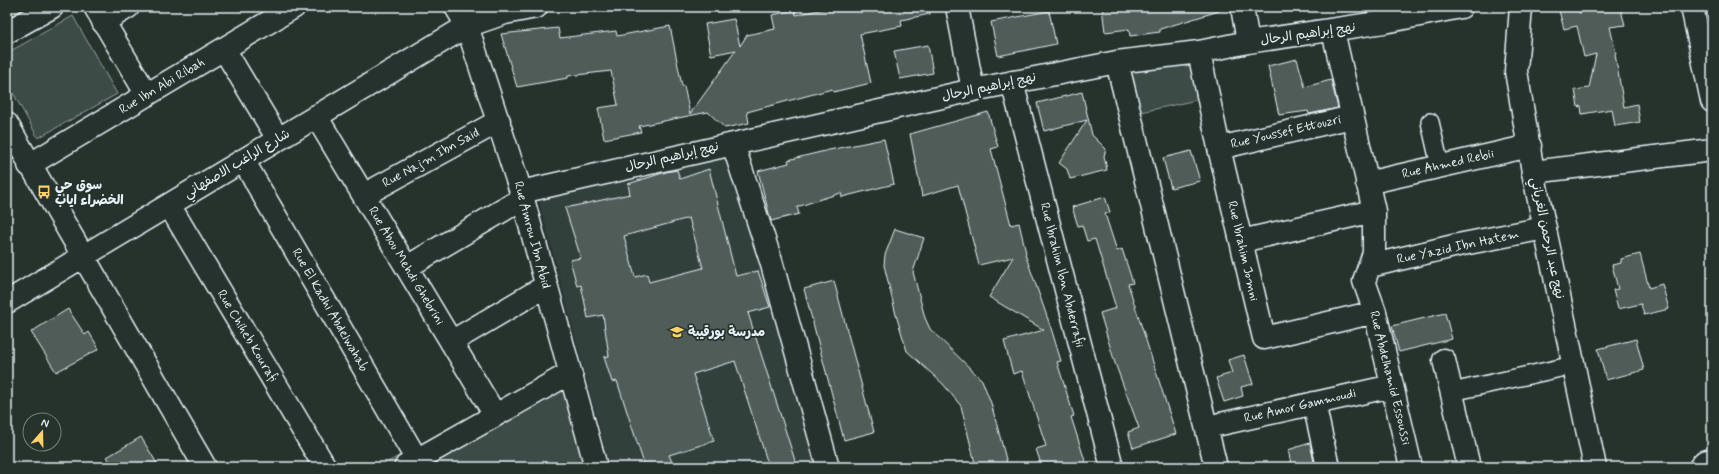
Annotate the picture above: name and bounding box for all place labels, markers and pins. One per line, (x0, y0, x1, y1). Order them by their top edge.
place label: سوق حي الخضراء اياب (55, 177, 124, 209)
bus stop icon: سوق حي الخضراء اياب (36, 184, 52, 200)
school or university icon: مدرسة بورقيبة (669, 324, 685, 340)
place label: مدرسة بورقيبة (688, 324, 766, 341)

